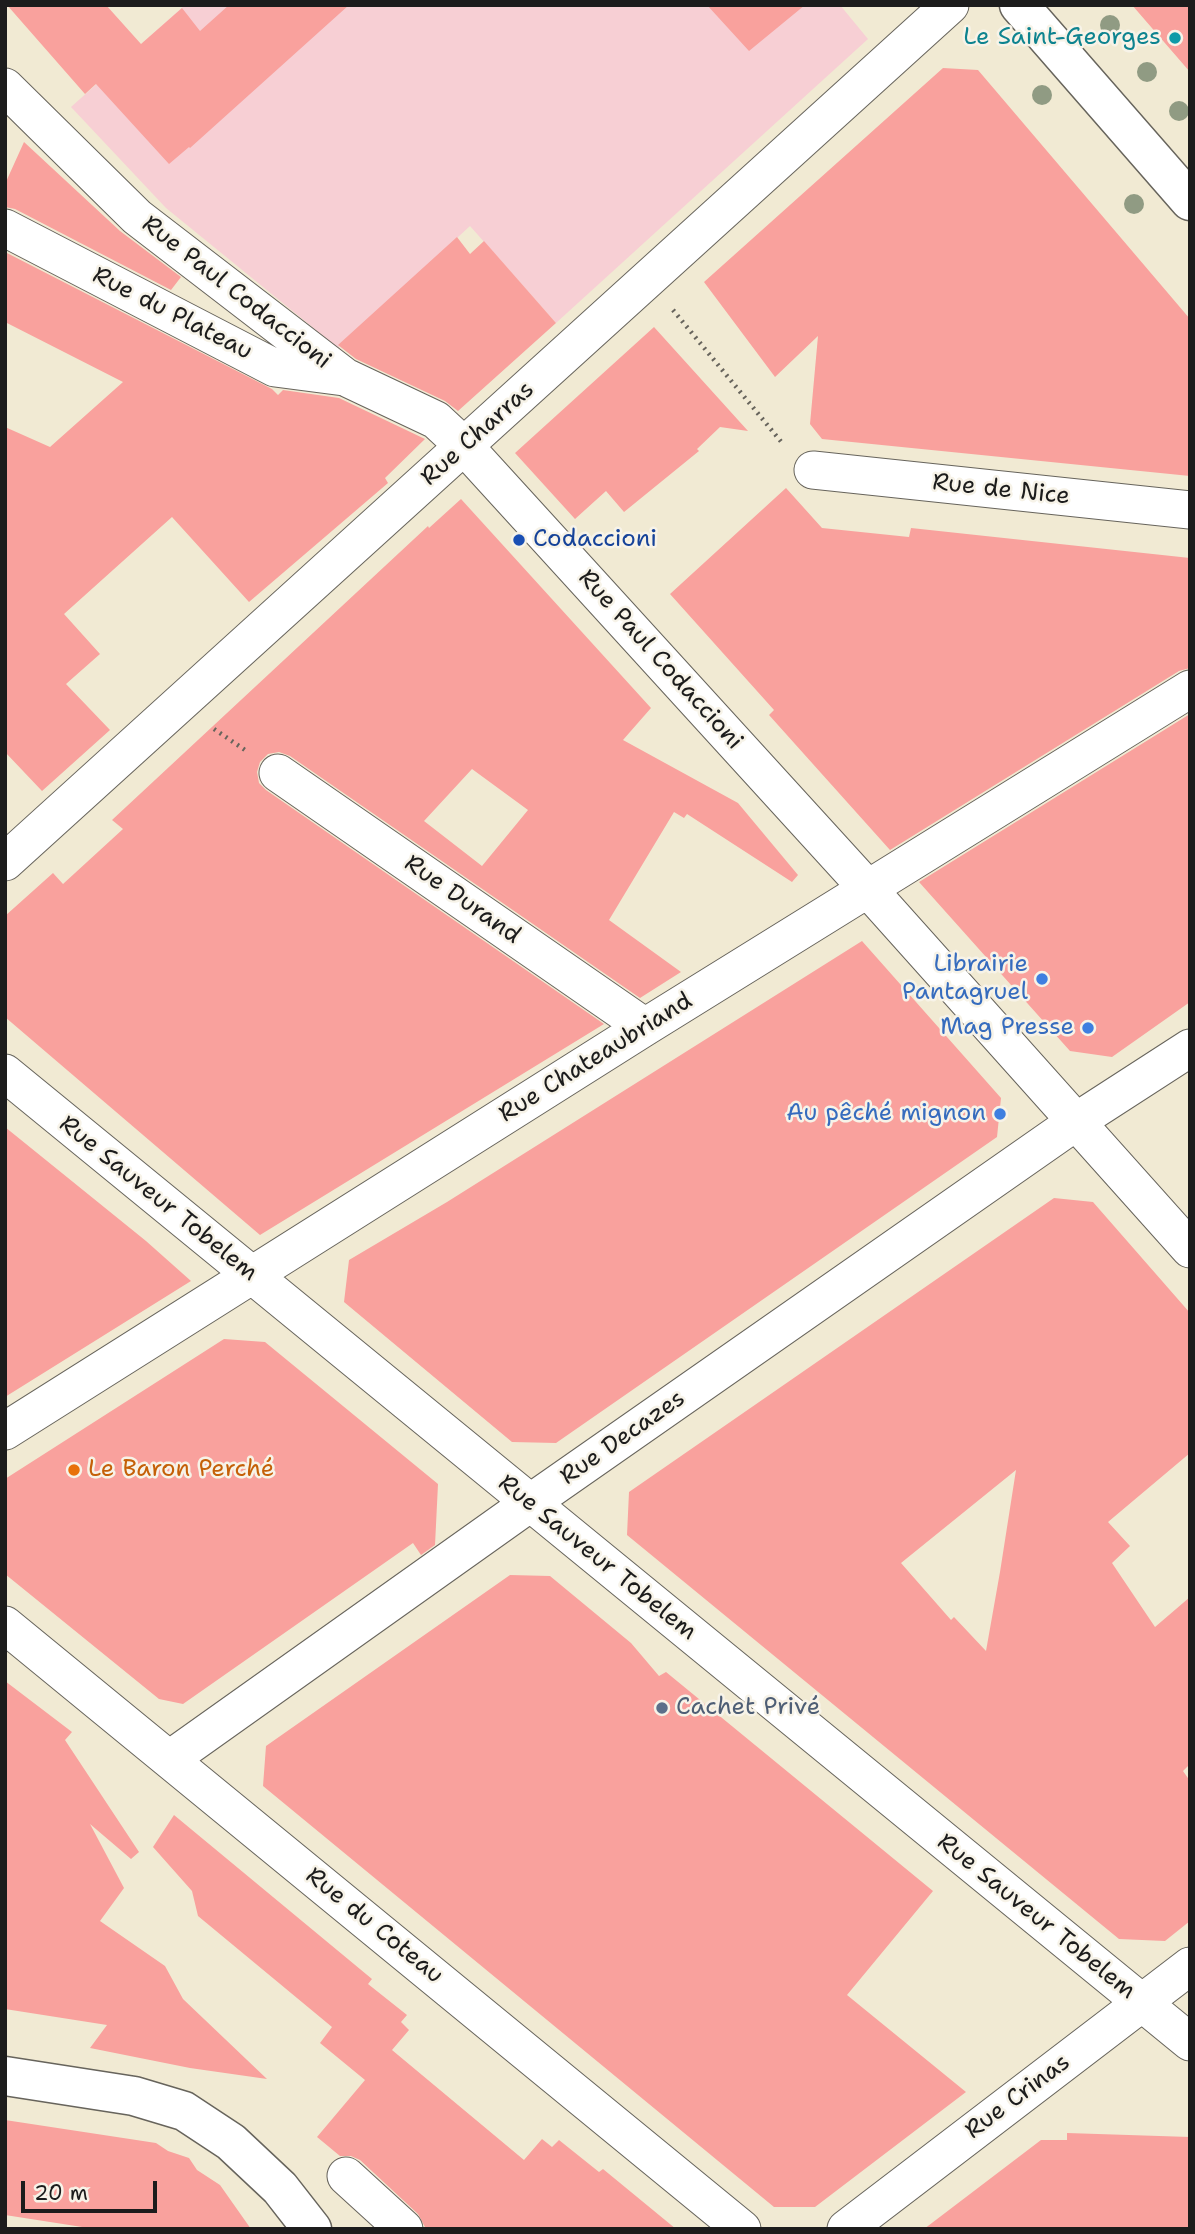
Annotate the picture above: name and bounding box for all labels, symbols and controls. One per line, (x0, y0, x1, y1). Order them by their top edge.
place label: Le Saint-Georges (963, 24, 1161, 52)
marker: Le Saint-Georges (1167, 30, 1183, 46)
street label: Rue Paul Codaccioni (136, 210, 336, 376)
street label: Rue du Plateau (87, 261, 257, 367)
street label: Rue Charras (415, 376, 541, 492)
street label: Rue de Nice (931, 468, 1071, 512)
place label: Codaccioni (533, 526, 657, 554)
marker: Codaccioni (511, 532, 527, 548)
street label: Rue Paul Codaccioni (572, 564, 748, 756)
street label: Rue Durand (398, 849, 526, 951)
place label: Librairie Pantagruel (902, 951, 1028, 1007)
marker: Librairie Pantagruel (1034, 971, 1050, 987)
street label: Rue Chateaubriand (494, 987, 698, 1129)
place label: Mag Presse (940, 1014, 1074, 1042)
marker: Mag Presse (1080, 1020, 1096, 1036)
place label: Au pêché mignon (786, 1100, 986, 1128)
marker: Au pêché mignon (992, 1106, 1008, 1122)
street label: Rue Sauveur Tobelem (53, 1110, 263, 1288)
street label: Rue Decazes (555, 1384, 691, 1492)
place label: Le Baron Perché (88, 1456, 274, 1484)
marker: Le Baron Perché (66, 1462, 82, 1478)
street label: Rue Sauveur Tobelem (492, 1469, 702, 1647)
place label: Cachet Privé (676, 1694, 820, 1722)
marker: Cachet Privé (654, 1700, 670, 1716)
street label: Rue Sauveur Tobelem (931, 1828, 1141, 2006)
street label: Rue du Coteau (299, 1862, 449, 1990)
street label: Rue Crinas (960, 2048, 1076, 2146)
scale bar (24, 2168, 161, 2212)
text: 20 m (34, 2179, 88, 2207)

